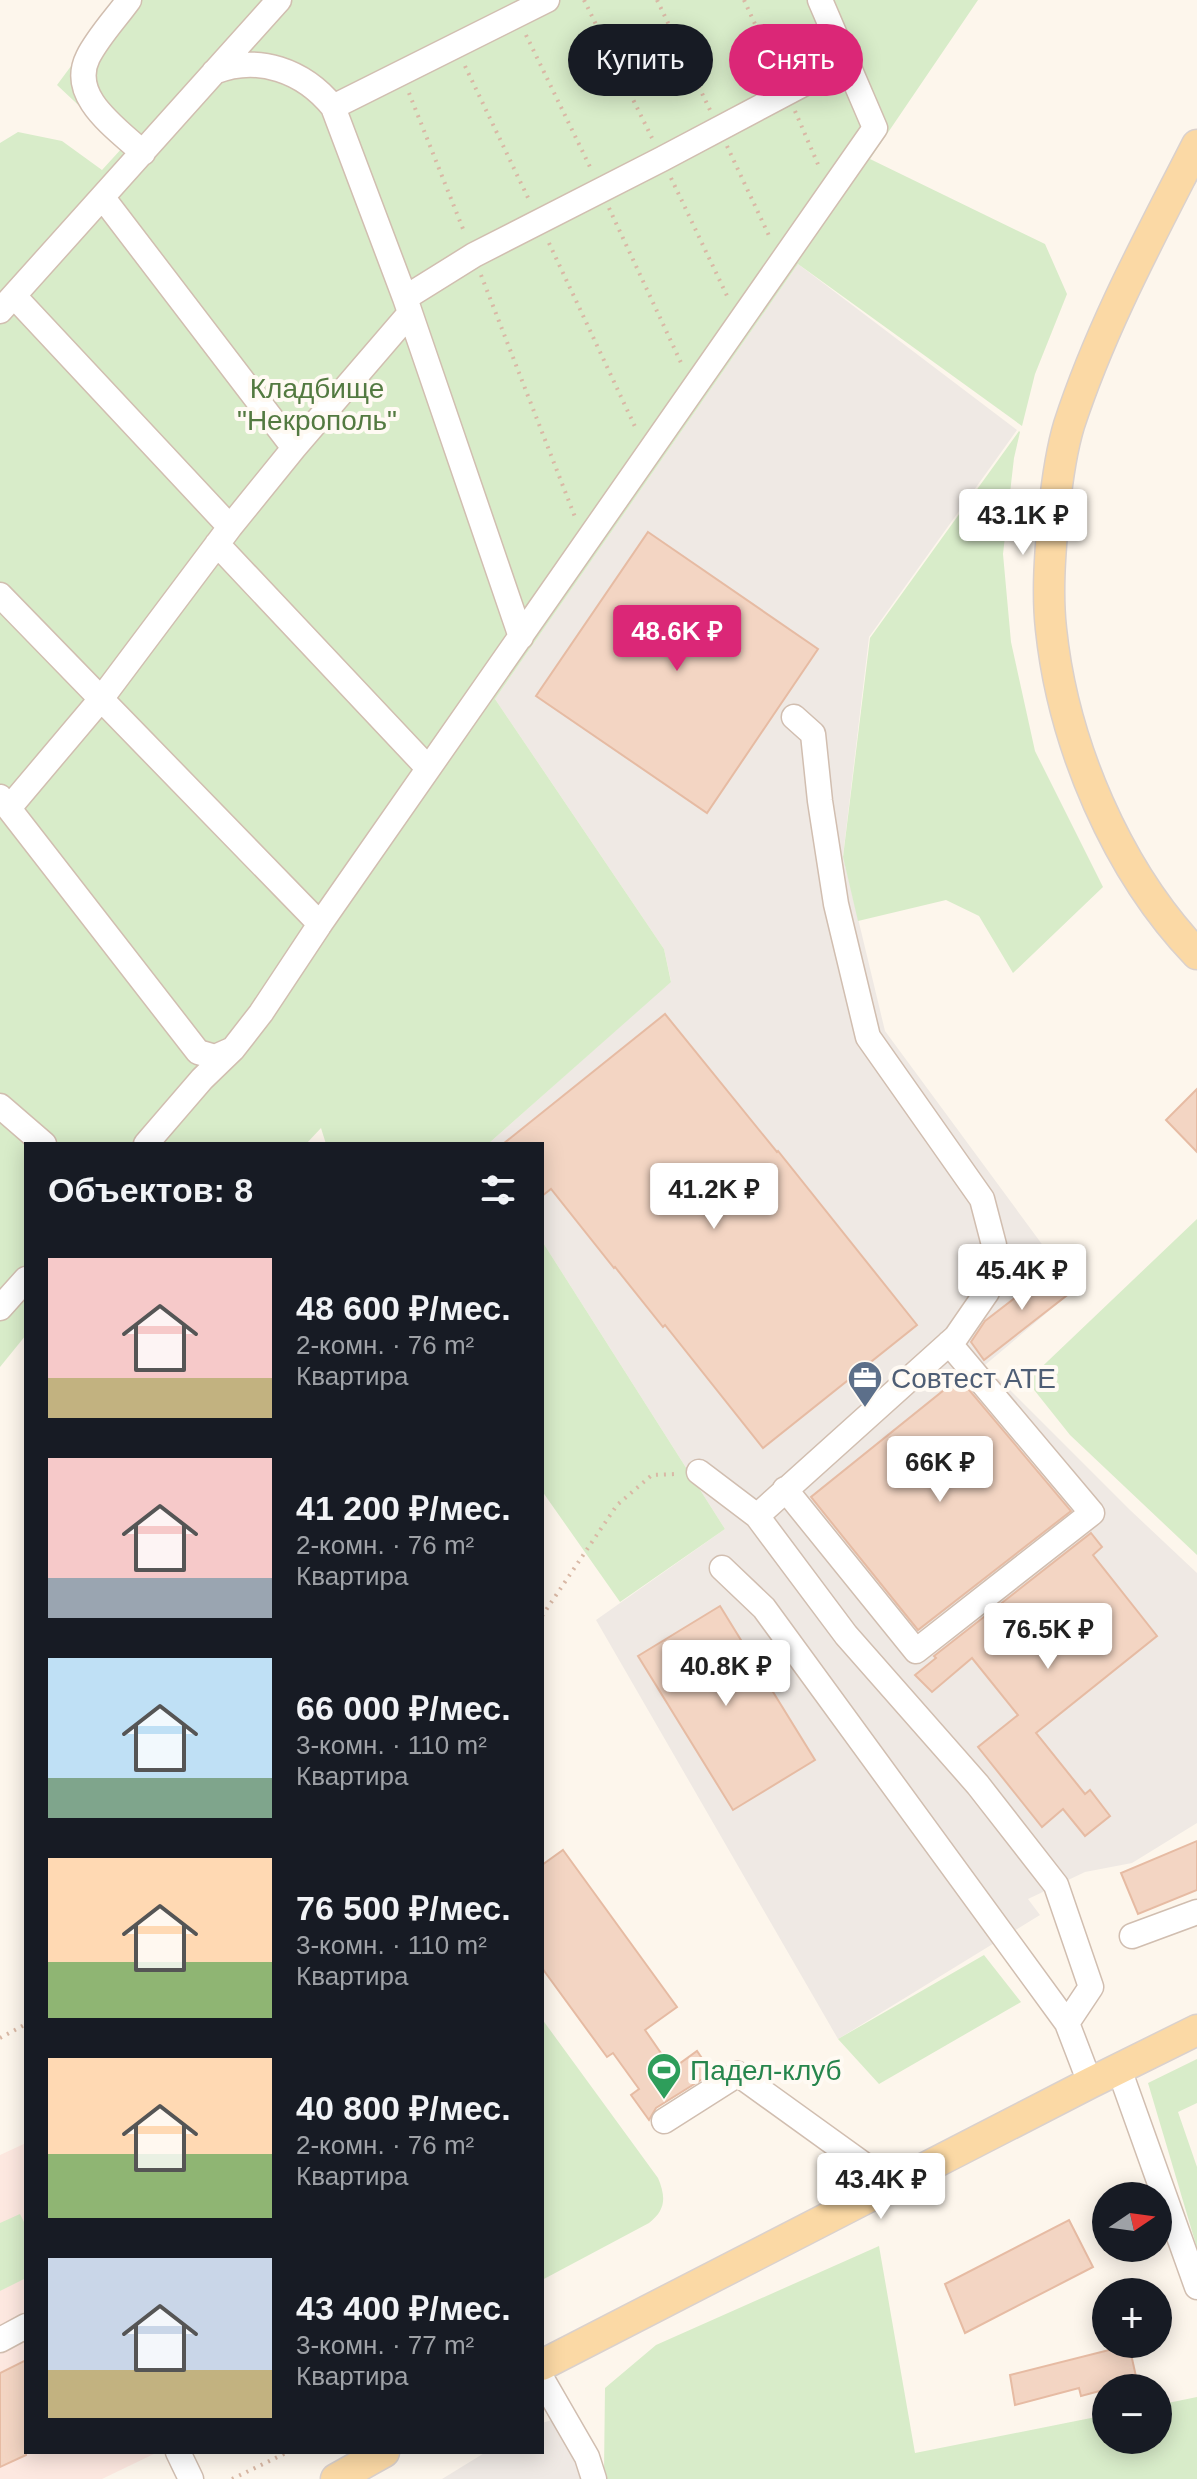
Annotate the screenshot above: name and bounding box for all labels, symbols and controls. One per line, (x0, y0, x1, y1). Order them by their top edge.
chip: Купить (568, 24, 713, 96)
chip: Снять (729, 24, 863, 96)
park label: Кладбище "Некрополь" (237, 373, 397, 436)
pin: 43.1K ₽ (949, 489, 1097, 557)
text: 43.1K ₽ (977, 500, 1069, 530)
pin: 48.6K ₽ (603, 605, 751, 673)
text: 48.6K ₽ (631, 616, 723, 646)
pin: 41.2K ₽ (640, 1163, 788, 1231)
icon: filters (476, 1168, 520, 1212)
text: Объектов: 8 (48, 1171, 253, 1209)
text: 41.2K ₽ (668, 1174, 760, 1204)
pin: 45.4K ₽ (948, 1244, 1096, 1312)
text: 45.4K ₽ (976, 1255, 1068, 1285)
text: 48 600 ₽/мес. (296, 1289, 511, 1327)
icon: home (112, 1290, 208, 1386)
text: 2-комн. · 76 m² (296, 1330, 474, 1360)
office icon: Совтест АТЕ (846, 1359, 884, 1409)
text: Квартира (296, 1361, 408, 1391)
place label: Совтест АТЕ (891, 1363, 1056, 1394)
pin: 66K ₽ (884, 1436, 996, 1504)
text: 66K ₽ (905, 1447, 975, 1477)
text: 41 200 ₽/мес. (296, 1489, 511, 1527)
icon: home (112, 1490, 208, 1586)
text: 2-комн. · 76 m² (296, 1530, 474, 1560)
text: Квартира (296, 1561, 408, 1591)
pin: 76.5K ₽ (974, 1603, 1122, 1671)
text: 76.5K ₽ (1002, 1614, 1094, 1644)
pin: 40.8K ₽ (652, 1640, 800, 1708)
text: 40.8K ₽ (680, 1651, 772, 1681)
text: 66 000 ₽/мес. (296, 1689, 511, 1727)
icon: home (112, 1690, 208, 1786)
text: 3-комн. · 110 m² (296, 1730, 487, 1760)
text: Квартира (296, 1761, 408, 1791)
text: 76 500 ₽/мес. (296, 1889, 511, 1927)
icon: home (112, 1890, 208, 1986)
text: 3-комн. · 110 m² (296, 1930, 487, 1960)
text: Квартира (296, 1961, 408, 1991)
sports icon: Падел-клуб (645, 2051, 683, 2101)
place label: Падел-клуб (690, 2055, 842, 2086)
text: 40 800 ₽/мес. (296, 2089, 511, 2127)
icon: home (112, 2090, 208, 2186)
text: 2-комн. · 76 m² (296, 2130, 474, 2160)
pin: 43.4K ₽ (807, 2153, 955, 2221)
text: Квартира (296, 2161, 408, 2191)
text: 43.4K ₽ (835, 2164, 927, 2194)
north arrow (1092, 2182, 1172, 2262)
map controls (1092, 2182, 1172, 2454)
button: + (1092, 2278, 1172, 2358)
text: 43 400 ₽/мес. (296, 2289, 511, 2327)
icon: home (112, 2290, 208, 2386)
text: 3-комн. · 77 m² (296, 2330, 474, 2360)
text: Квартира (296, 2361, 408, 2391)
button: − (1092, 2374, 1172, 2454)

